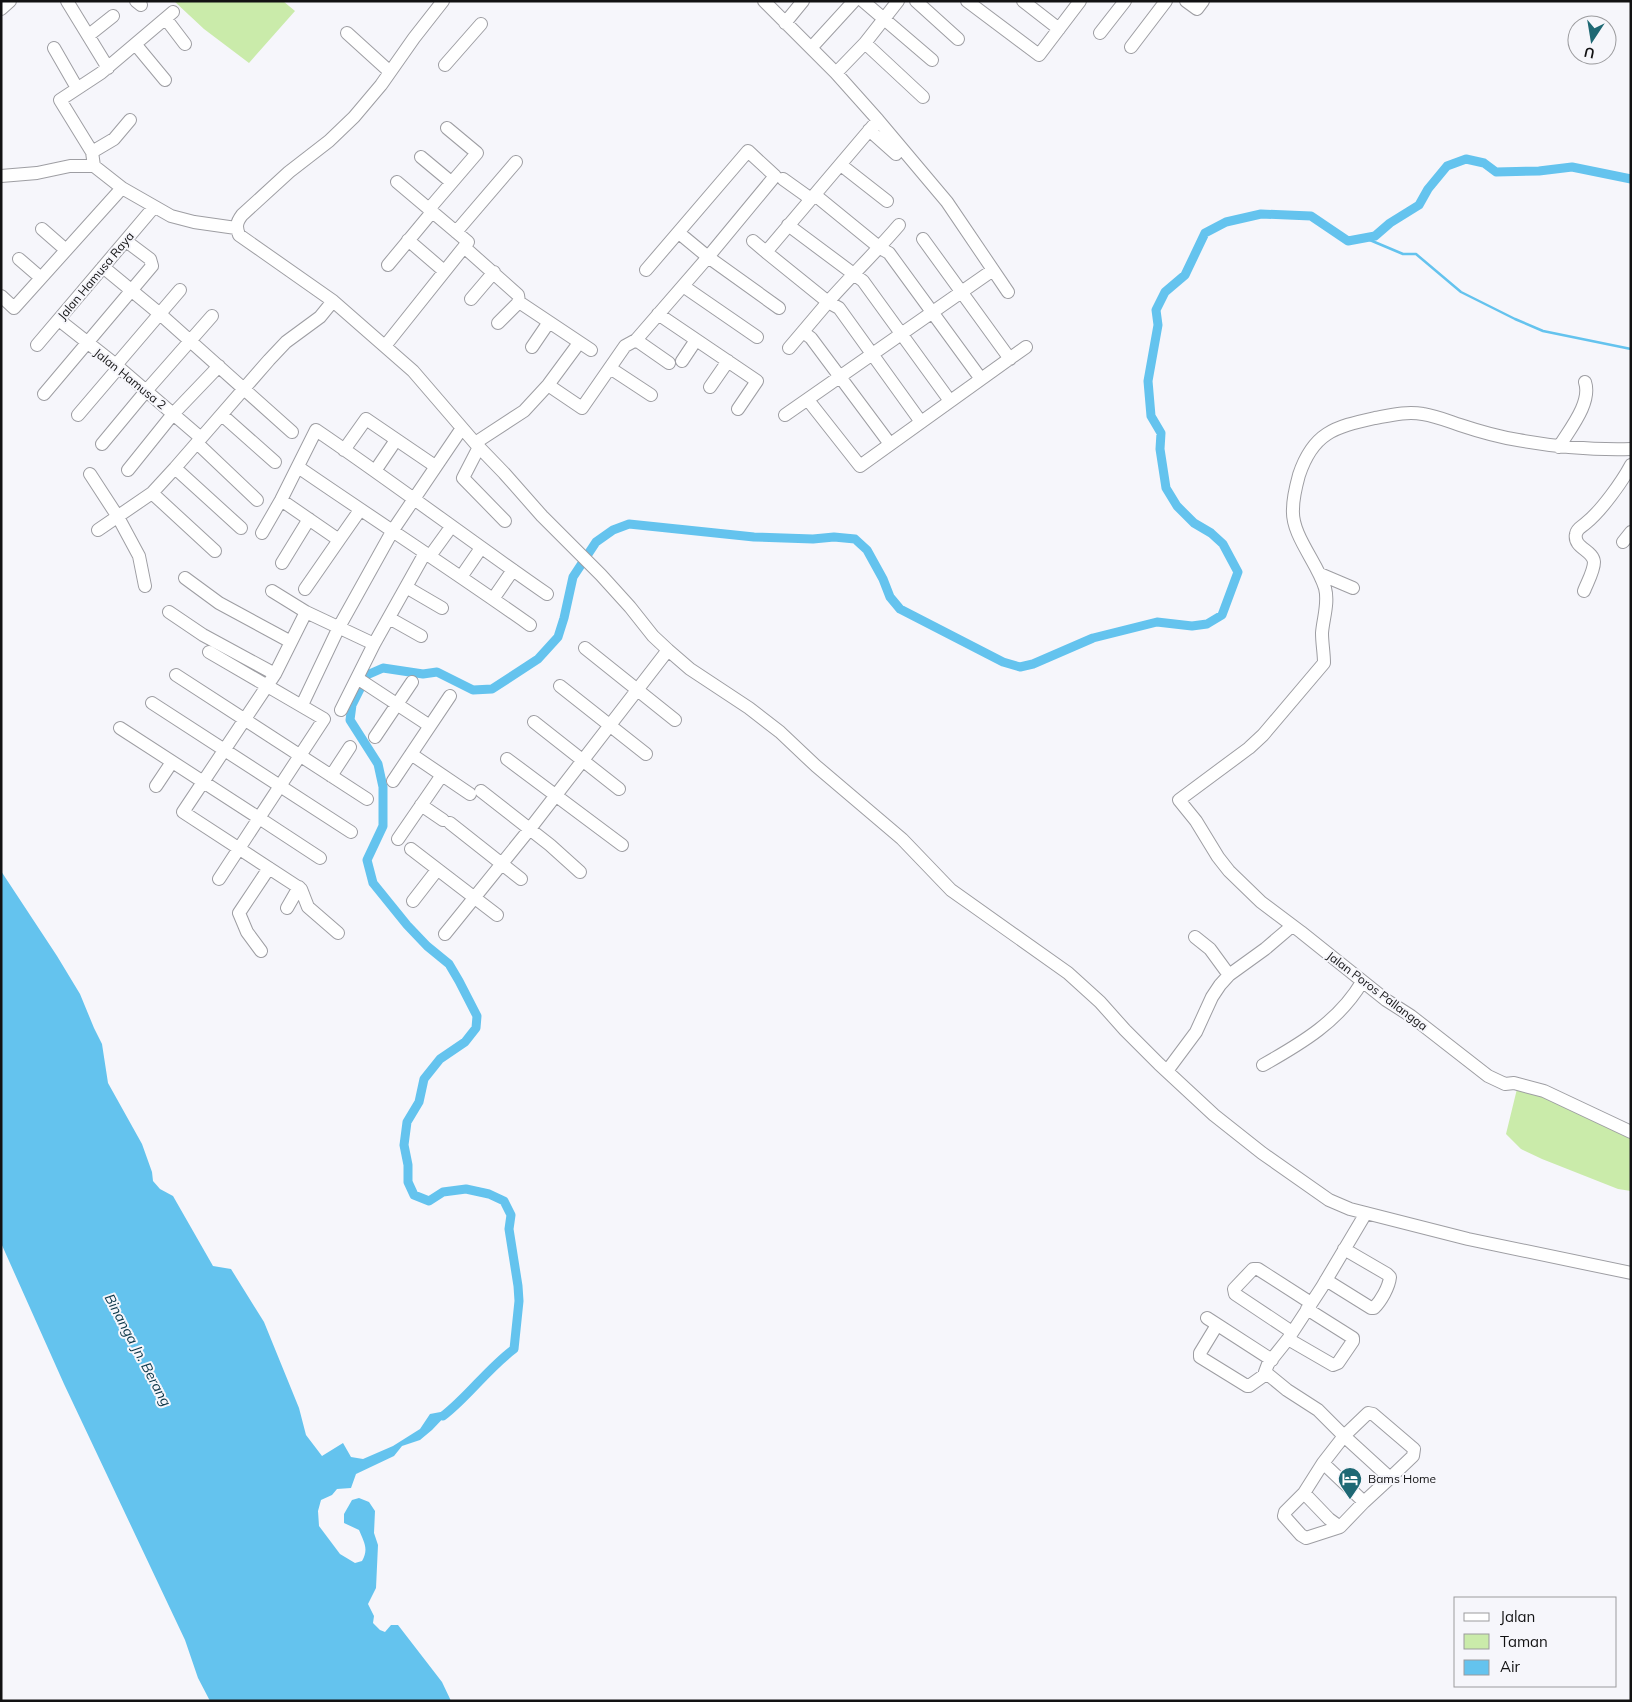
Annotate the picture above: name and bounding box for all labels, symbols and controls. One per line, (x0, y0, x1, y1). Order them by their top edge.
north arrow (1567, 15, 1617, 65)
text: U (1582, 43, 1596, 63)
street label: Jalan Hamusa Raya (54, 229, 137, 323)
street label: Jalan Hamusa 2 (91, 345, 170, 412)
street label: Jalan Poros Pallangga (1324, 948, 1431, 1033)
water label: Binanga Jn. Berang (101, 1291, 176, 1410)
hotel icon: Bams Home (1337, 1466, 1363, 1500)
place label: Bams Home (1368, 1471, 1436, 1486)
legend (1454, 1597, 1617, 1687)
text: Jalan (1500, 1607, 1535, 1626)
text: Taman (1500, 1632, 1548, 1651)
text: Air (1500, 1657, 1521, 1676)

